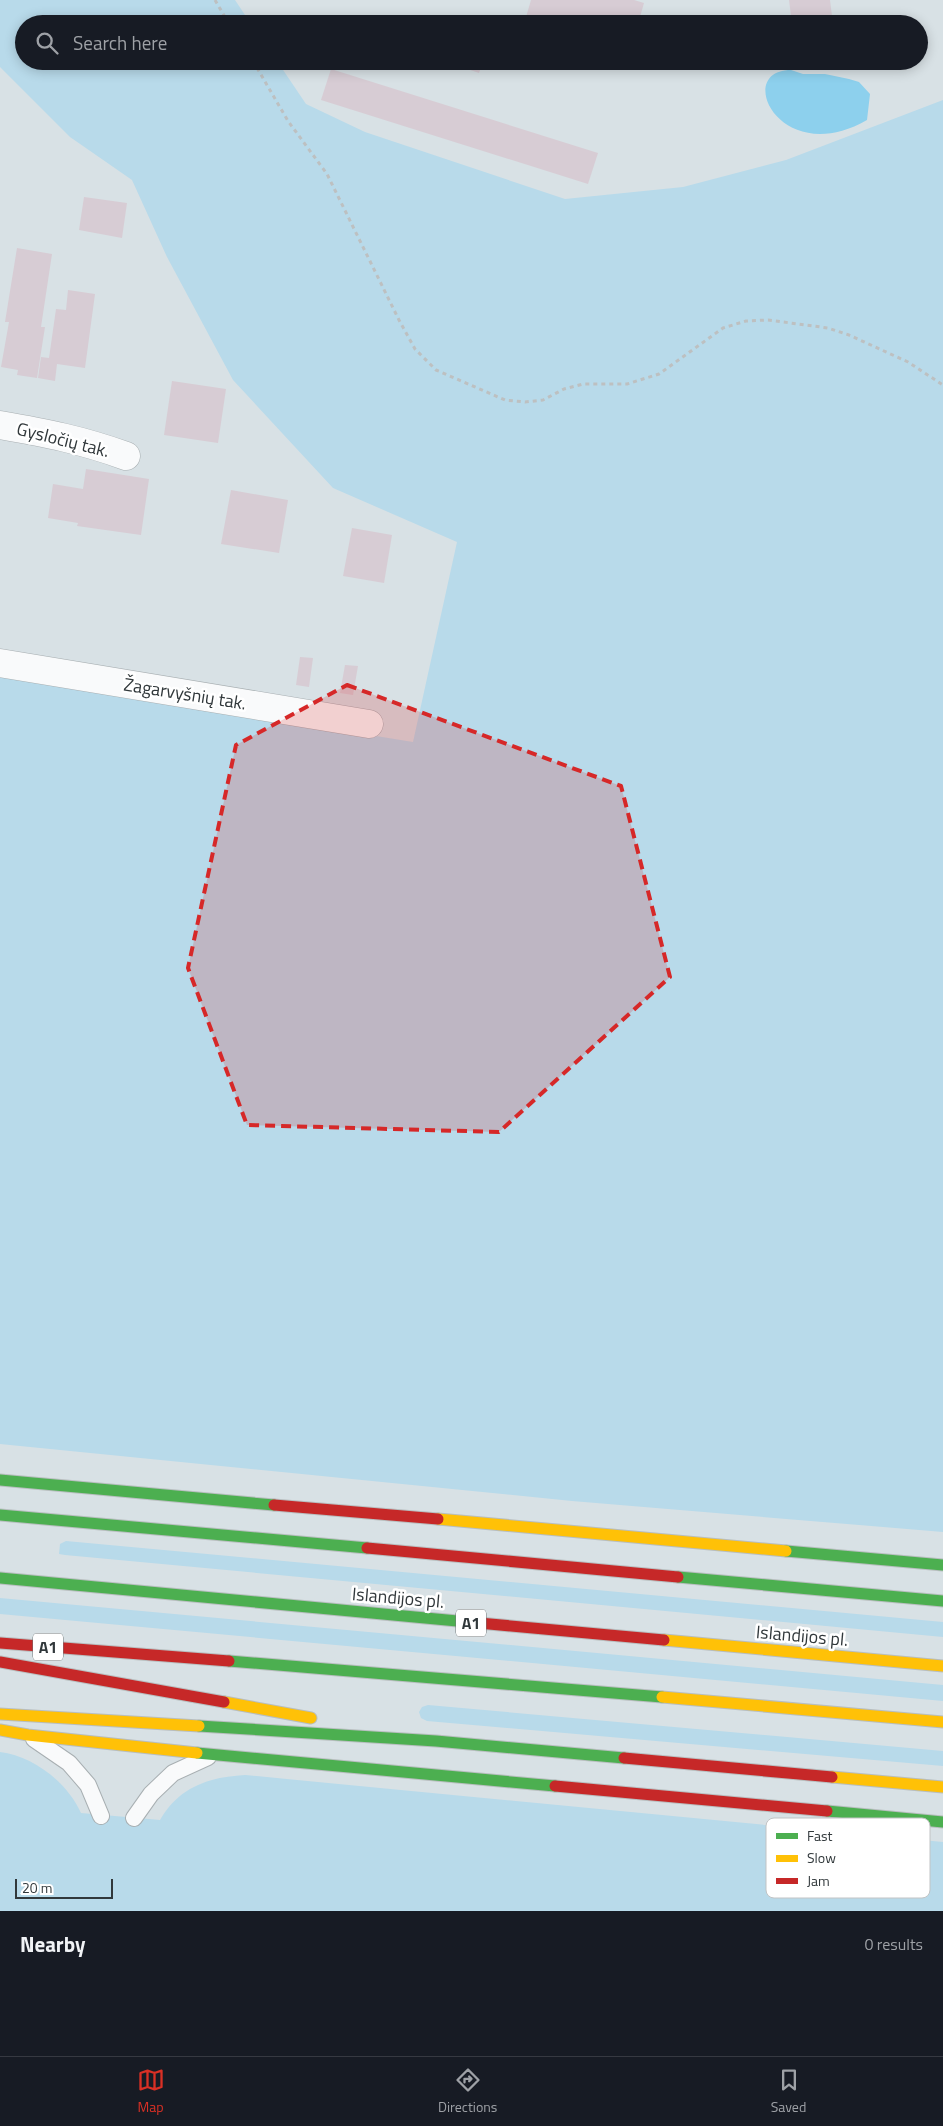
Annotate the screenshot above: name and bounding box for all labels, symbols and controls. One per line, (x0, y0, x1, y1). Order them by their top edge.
search box (15, 15, 928, 70)
text: Search here (73, 28, 167, 57)
icon: search (33, 29, 61, 57)
street label: Gysločių tak. (14, 415, 112, 464)
street label: Žagarvyšnių tak. (122, 670, 248, 717)
street label: Islandijos pl. (351, 1580, 445, 1615)
road number: A1 (456, 1610, 486, 1636)
street label: Islandijos pl. (755, 1618, 849, 1653)
road number: A1 (33, 1634, 63, 1660)
legend (766, 1818, 930, 1898)
text: Fast (807, 1825, 832, 1846)
text: Slow (807, 1847, 836, 1868)
text: Jam (807, 1870, 830, 1891)
scale bar (15, 1876, 112, 1899)
text: 20 m (22, 1877, 52, 1898)
text: Nearby (20, 1928, 85, 1960)
text: 0 results (864, 1932, 923, 1956)
tab: Map (137, 2066, 165, 2117)
tab: Directions (438, 2066, 497, 2117)
tab: Saved (771, 2066, 806, 2117)

